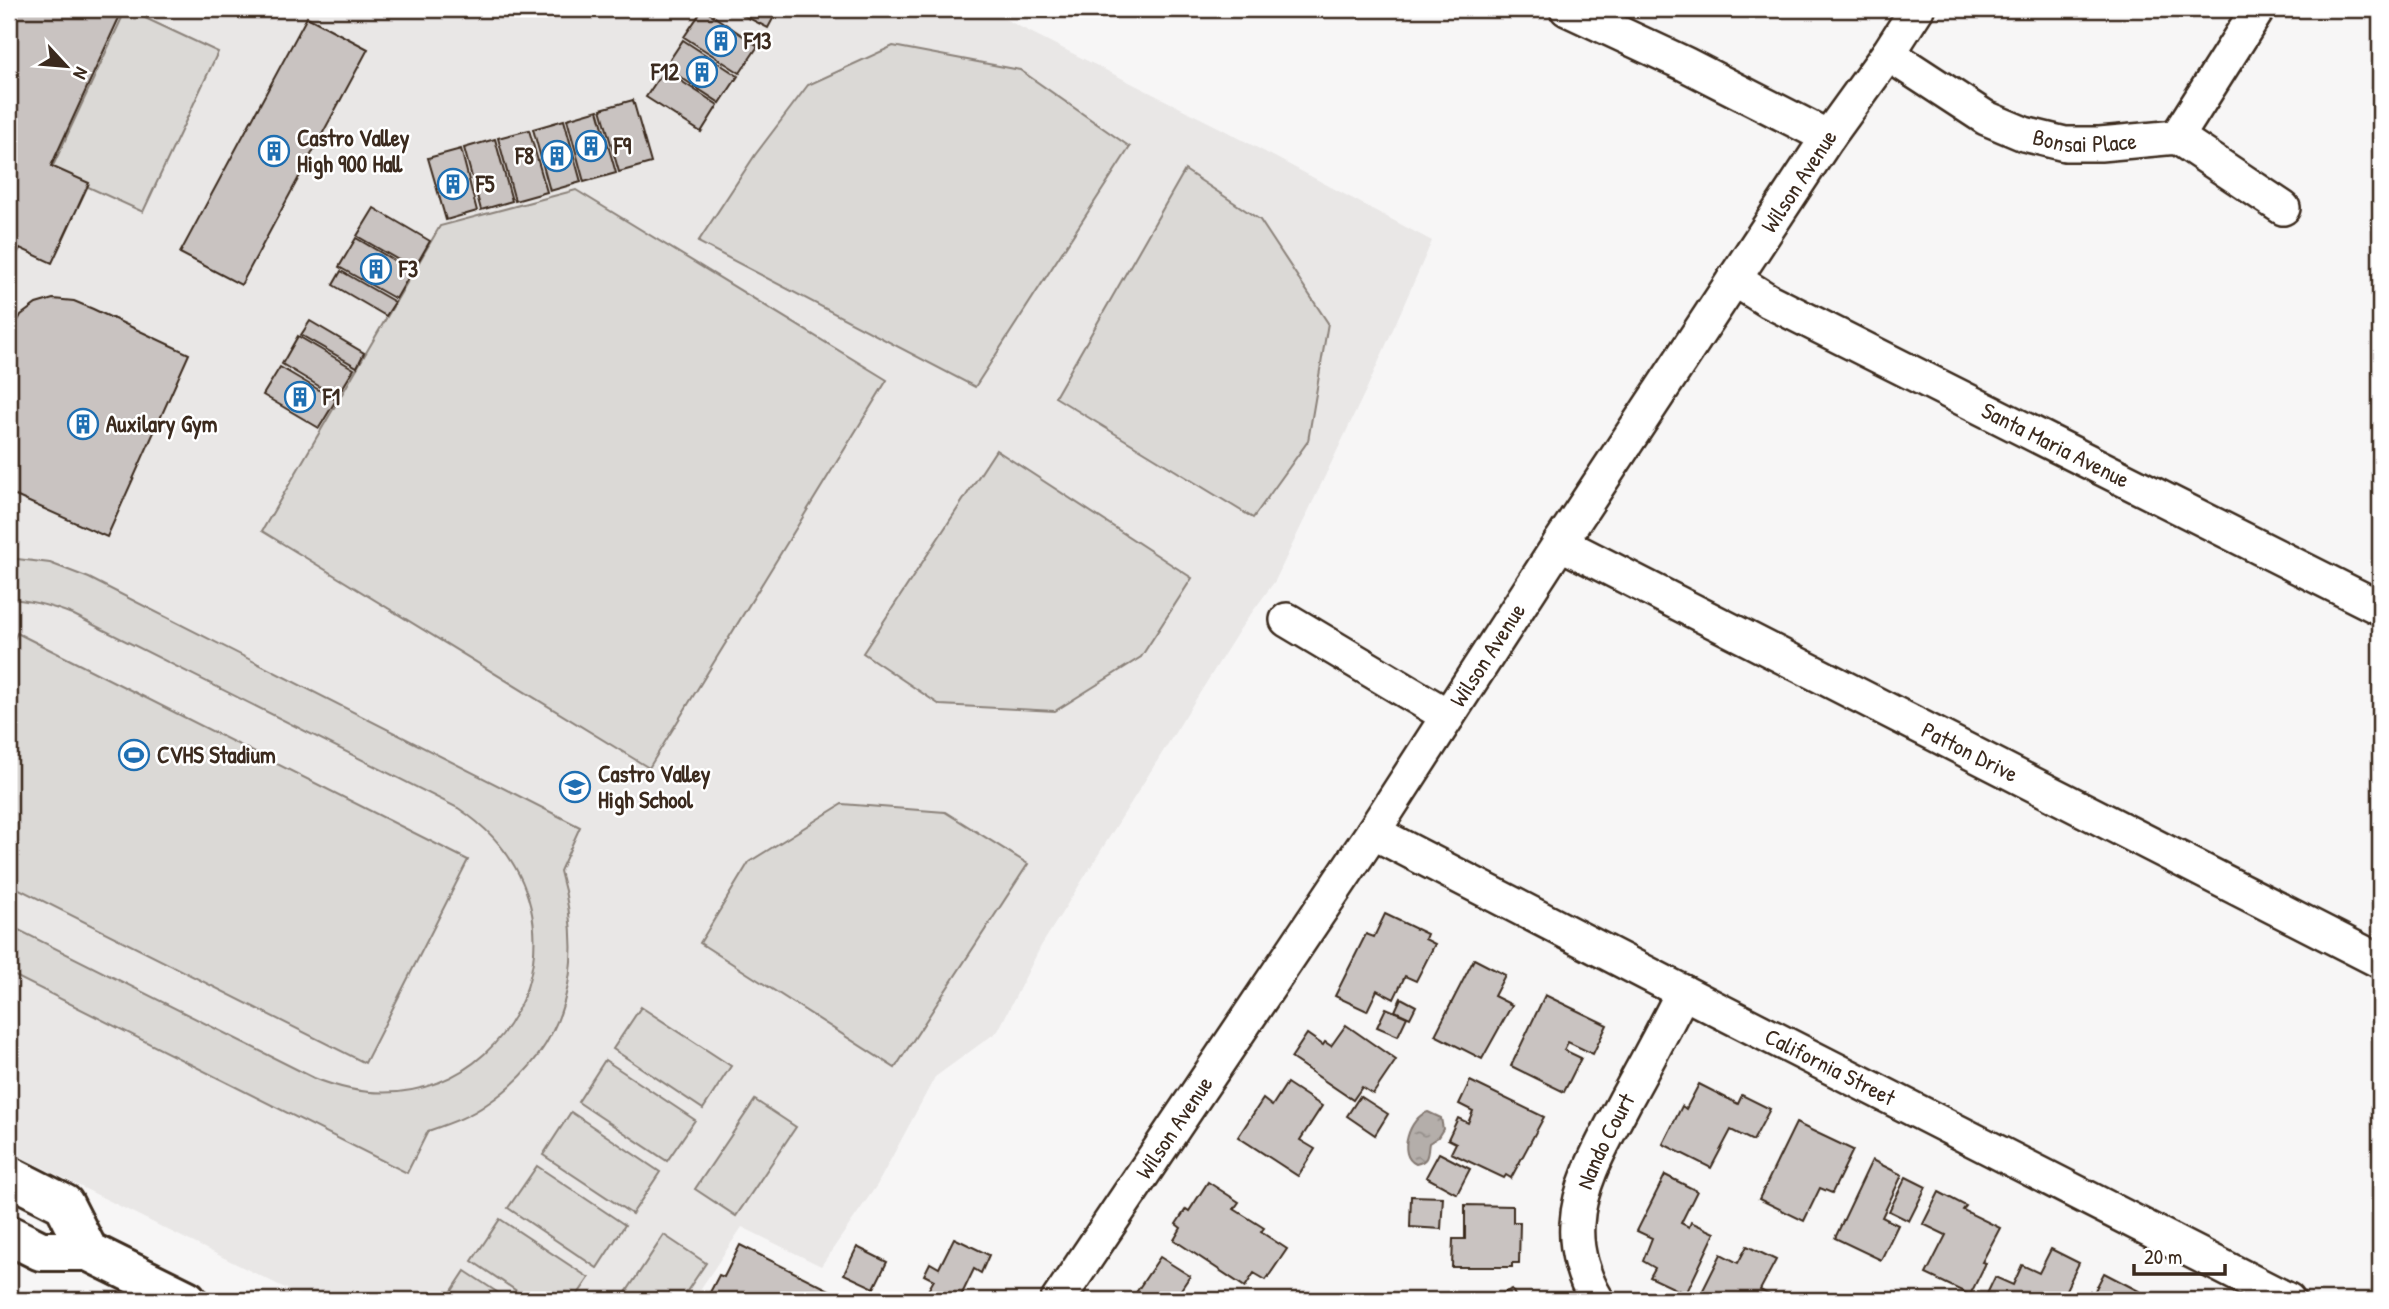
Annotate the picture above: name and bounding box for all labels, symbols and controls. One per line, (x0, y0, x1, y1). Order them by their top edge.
building icon: F13 (704, 24, 738, 58)
place label: F13 (743, 25, 771, 56)
north arrow (32, 32, 102, 102)
building icon: F12 (685, 55, 719, 89)
place label: F12 (650, 56, 679, 87)
text: N (67, 63, 95, 84)
street label: Bonsai Place (2030, 121, 2138, 159)
place label: Castro Valley High 900 Hall (297, 122, 410, 180)
street label: Wilson Avenue (1753, 123, 1844, 238)
building icon: F9 (574, 129, 608, 163)
place label: F9 (613, 130, 632, 161)
building icon: Castro Valley High 900 Hall (257, 134, 291, 168)
building icon: F8 (540, 139, 574, 173)
place label: F8 (514, 140, 534, 171)
building icon: F5 (436, 167, 470, 201)
place label: F5 (475, 168, 495, 199)
building icon: F3 (359, 252, 393, 286)
place label: F3 (398, 253, 418, 284)
building icon: F1 (283, 380, 317, 414)
place label: F1 (322, 381, 340, 412)
street label: Santa Maria Avenue (1977, 394, 2135, 495)
building icon: Auxilary Gym (66, 407, 100, 441)
place label: Auxilary Gym (106, 408, 218, 440)
street label: Wilson Avenue (1442, 597, 1532, 713)
street label: Patton Drive (1917, 714, 2024, 789)
sports icon: CVHS Stadium (117, 738, 151, 772)
place label: CVHS Stadium (157, 739, 276, 770)
place label: Castro Valley High School (598, 758, 711, 816)
school or university icon: Castro Valley High School (558, 770, 592, 804)
street label: California Street (1760, 1020, 1902, 1113)
street label: Wilson Avenue (1128, 1070, 1219, 1185)
street label: Nando Court (1569, 1086, 1642, 1193)
scale bar (2134, 1232, 2224, 1276)
text: 20 m (2144, 1242, 2182, 1271)

